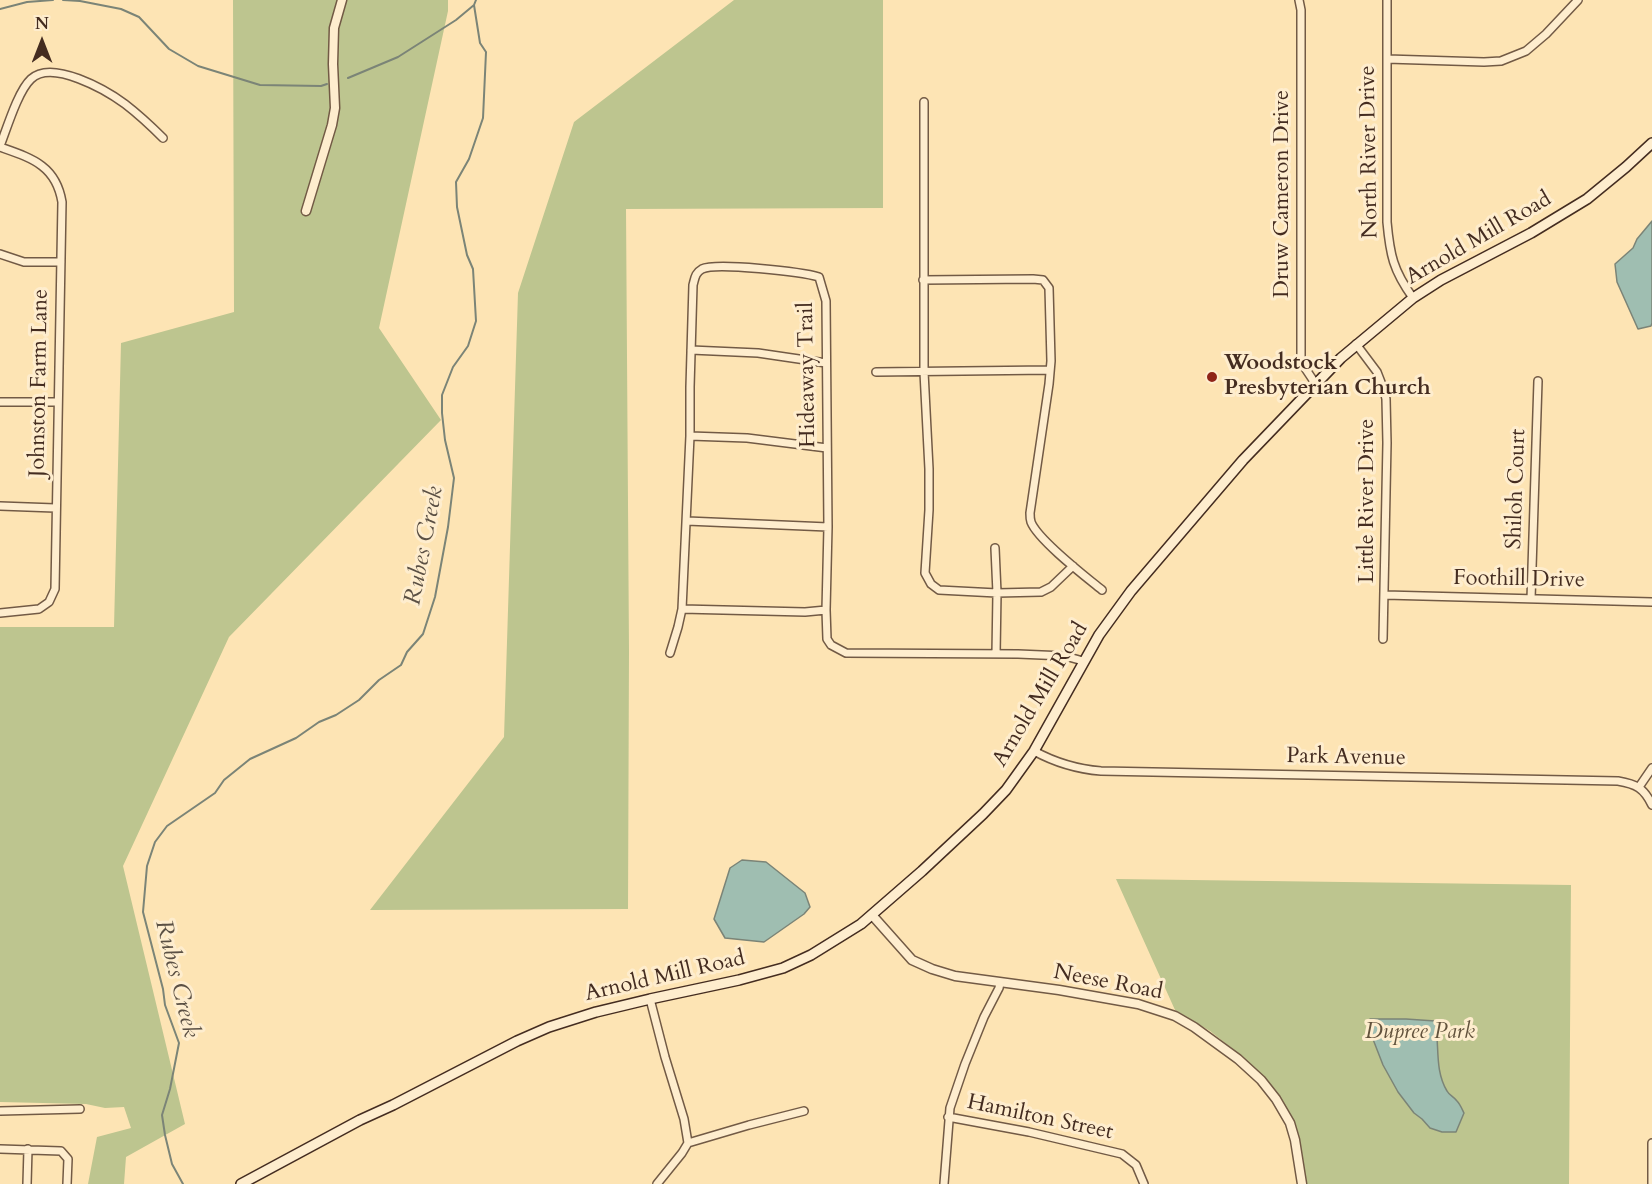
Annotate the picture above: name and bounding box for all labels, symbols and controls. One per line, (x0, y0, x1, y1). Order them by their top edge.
north arrow (12, 12, 72, 72)
text: N (35, 13, 49, 35)
street label: North River Drive (1355, 65, 1385, 239)
street label: Druw Cameron Drive (1270, 90, 1296, 298)
street label: Arnold Mill Road (1402, 187, 1556, 291)
street label: Johnston Farm Lane (25, 289, 55, 477)
street label: Hideaway Trail (794, 302, 822, 448)
place label: Woodstock Presbyterian Church (1224, 351, 1431, 402)
marker: Woodstock Presbyterian Church (1205, 370, 1219, 384)
street label: Little River Drive (1355, 419, 1381, 583)
street label: Shiloh Court (1502, 428, 1532, 550)
water label: Rubes Creek (399, 484, 451, 608)
street label: Foothill Drive (1453, 566, 1585, 594)
street label: Arnold Mill Road (988, 618, 1094, 772)
street label: Park Avenue (1286, 744, 1406, 772)
water label: Rubes Creek (147, 917, 205, 1041)
street label: Arnold Mill Road (582, 946, 748, 1008)
street label: Neese Road (1051, 960, 1165, 1006)
park label: Dupree Park (1365, 1020, 1475, 1046)
street label: Hamilton Street (965, 1090, 1115, 1146)

